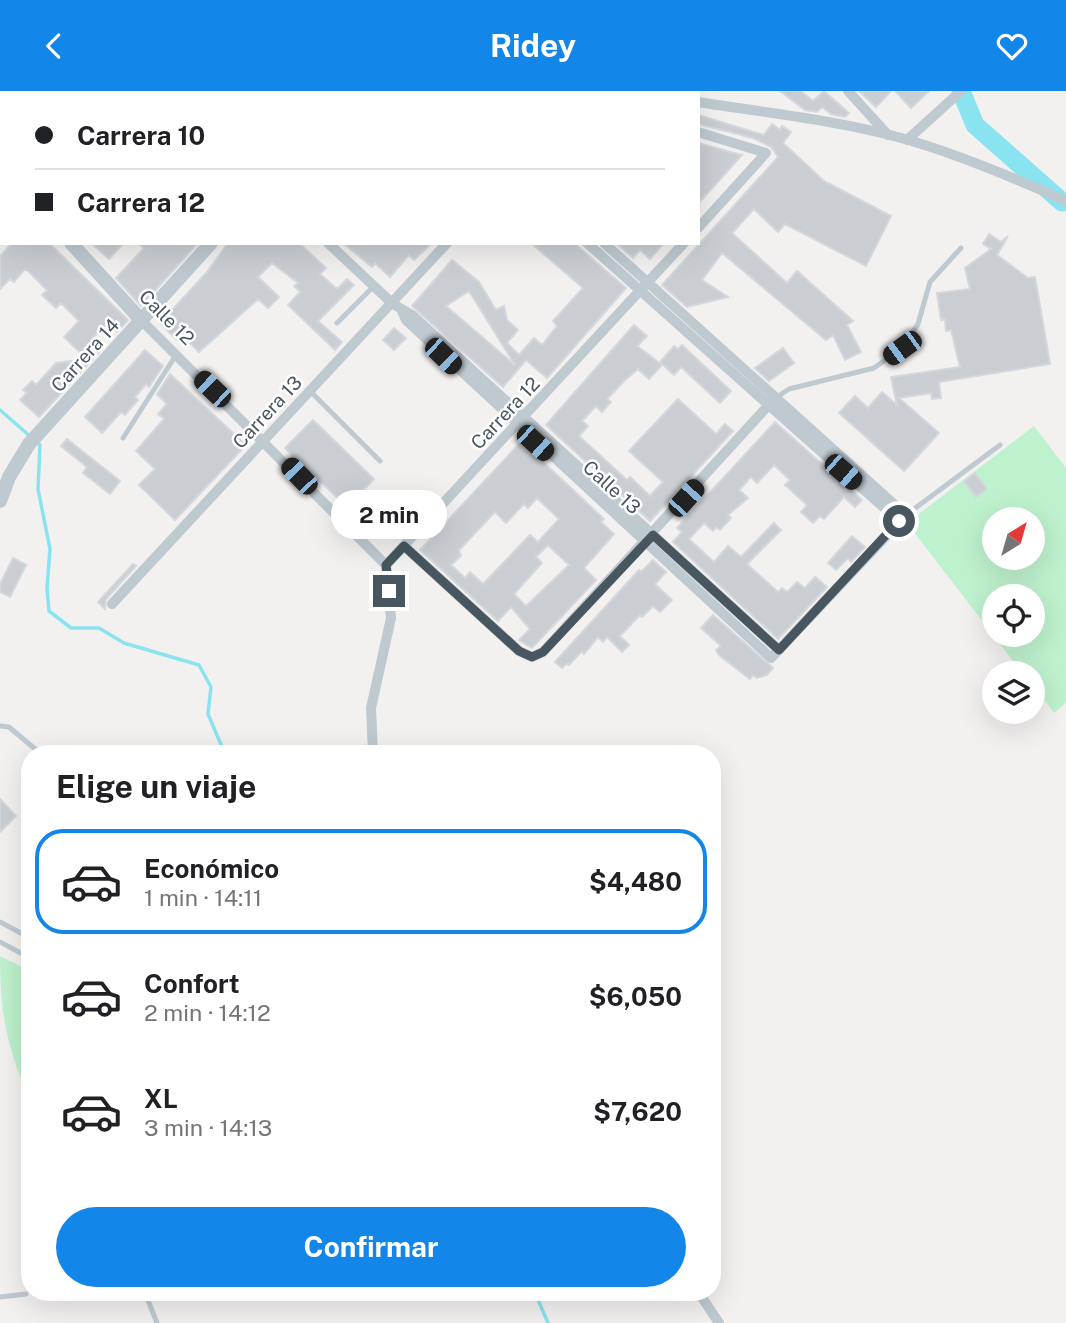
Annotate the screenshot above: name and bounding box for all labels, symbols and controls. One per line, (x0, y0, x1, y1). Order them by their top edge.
icon: back (35, 27, 73, 65)
text: Ridey (490, 27, 576, 64)
icon: heart (993, 27, 1031, 65)
text: Carrera 10 (77, 120, 205, 151)
text: Carrera 12 (77, 187, 205, 218)
street label: Calle 12 (135, 285, 199, 349)
street label: Carrera 14 (46, 314, 124, 396)
car (879, 327, 926, 369)
car (421, 334, 466, 378)
car (190, 367, 235, 411)
street label: Carrera 13 (228, 371, 306, 453)
street label: Carrera 12 (466, 373, 544, 453)
car (513, 421, 558, 465)
car (821, 450, 866, 494)
car (277, 454, 322, 498)
street label: Calle 13 (579, 456, 645, 518)
car (665, 475, 708, 521)
callout: 2 min (331, 489, 447, 539)
text: 2 min (359, 501, 419, 528)
route start (883, 505, 915, 537)
north arrow (982, 507, 1045, 571)
map controls (982, 507, 1045, 724)
route end (373, 575, 405, 607)
button: locate (982, 584, 1045, 647)
button: layers (982, 661, 1045, 724)
text: Elige un viaje (56, 768, 256, 805)
icon: car (60, 850, 123, 913)
text: Económico (144, 853, 279, 884)
text: $4,480 (589, 866, 682, 897)
text: 1 min · 14:11 (144, 884, 262, 911)
icon: car (60, 965, 123, 1028)
text: Confort (144, 968, 240, 999)
text: $6,050 (589, 981, 682, 1012)
text: 2 min · 14:12 (144, 999, 271, 1026)
icon: car (60, 1080, 123, 1143)
text: XL (144, 1083, 178, 1114)
text: $7,620 (593, 1096, 682, 1127)
text: 3 min · 14:13 (144, 1114, 272, 1141)
button: Confirmar (56, 1207, 686, 1287)

